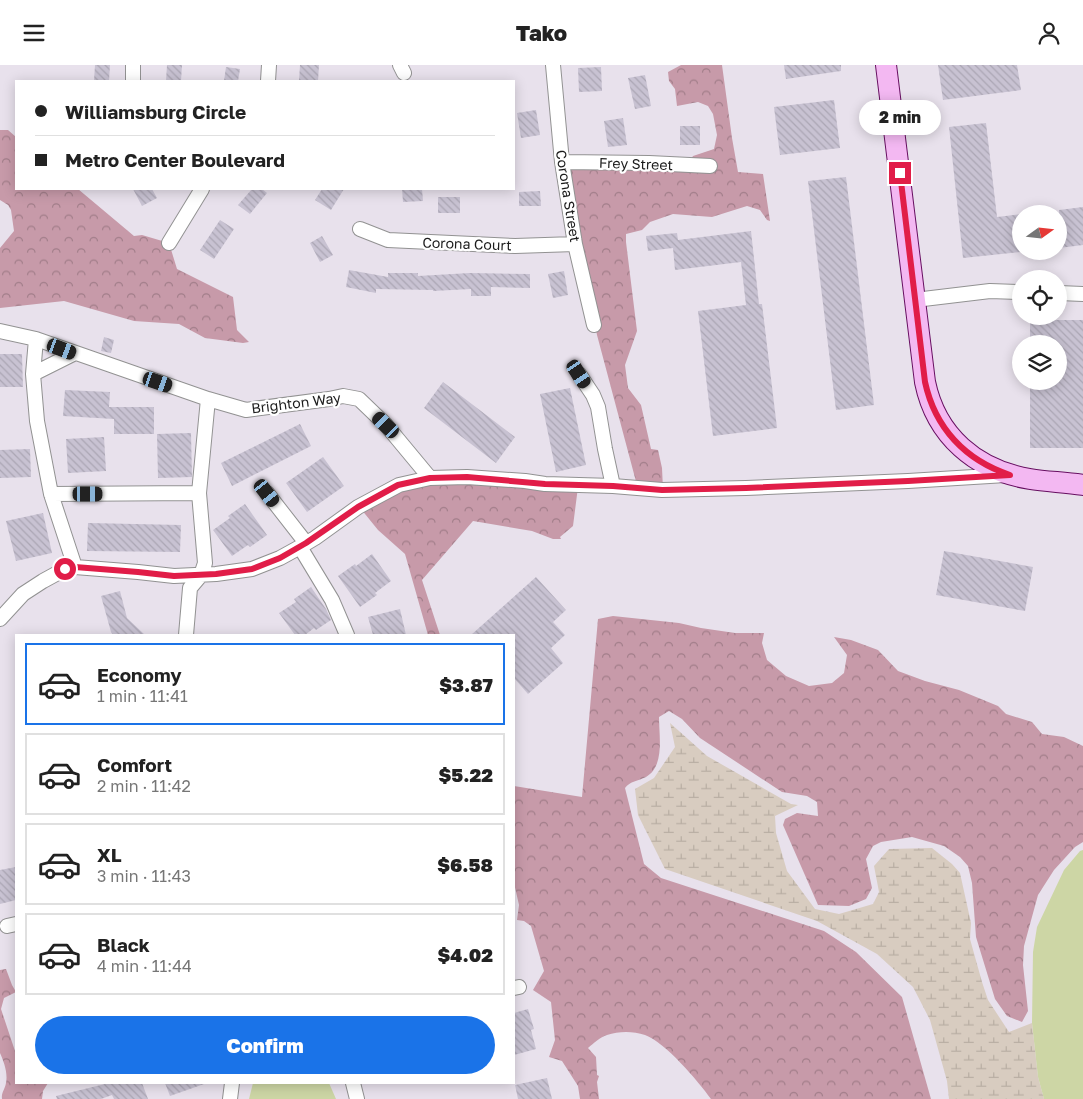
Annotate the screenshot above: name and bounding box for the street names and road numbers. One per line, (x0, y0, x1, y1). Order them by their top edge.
street label: Corona Street (553, 149, 584, 243)
street label: Frey Street (599, 154, 673, 173)
street label: Corona Court (422, 233, 512, 254)
street label: Brighton Way (250, 389, 342, 416)

